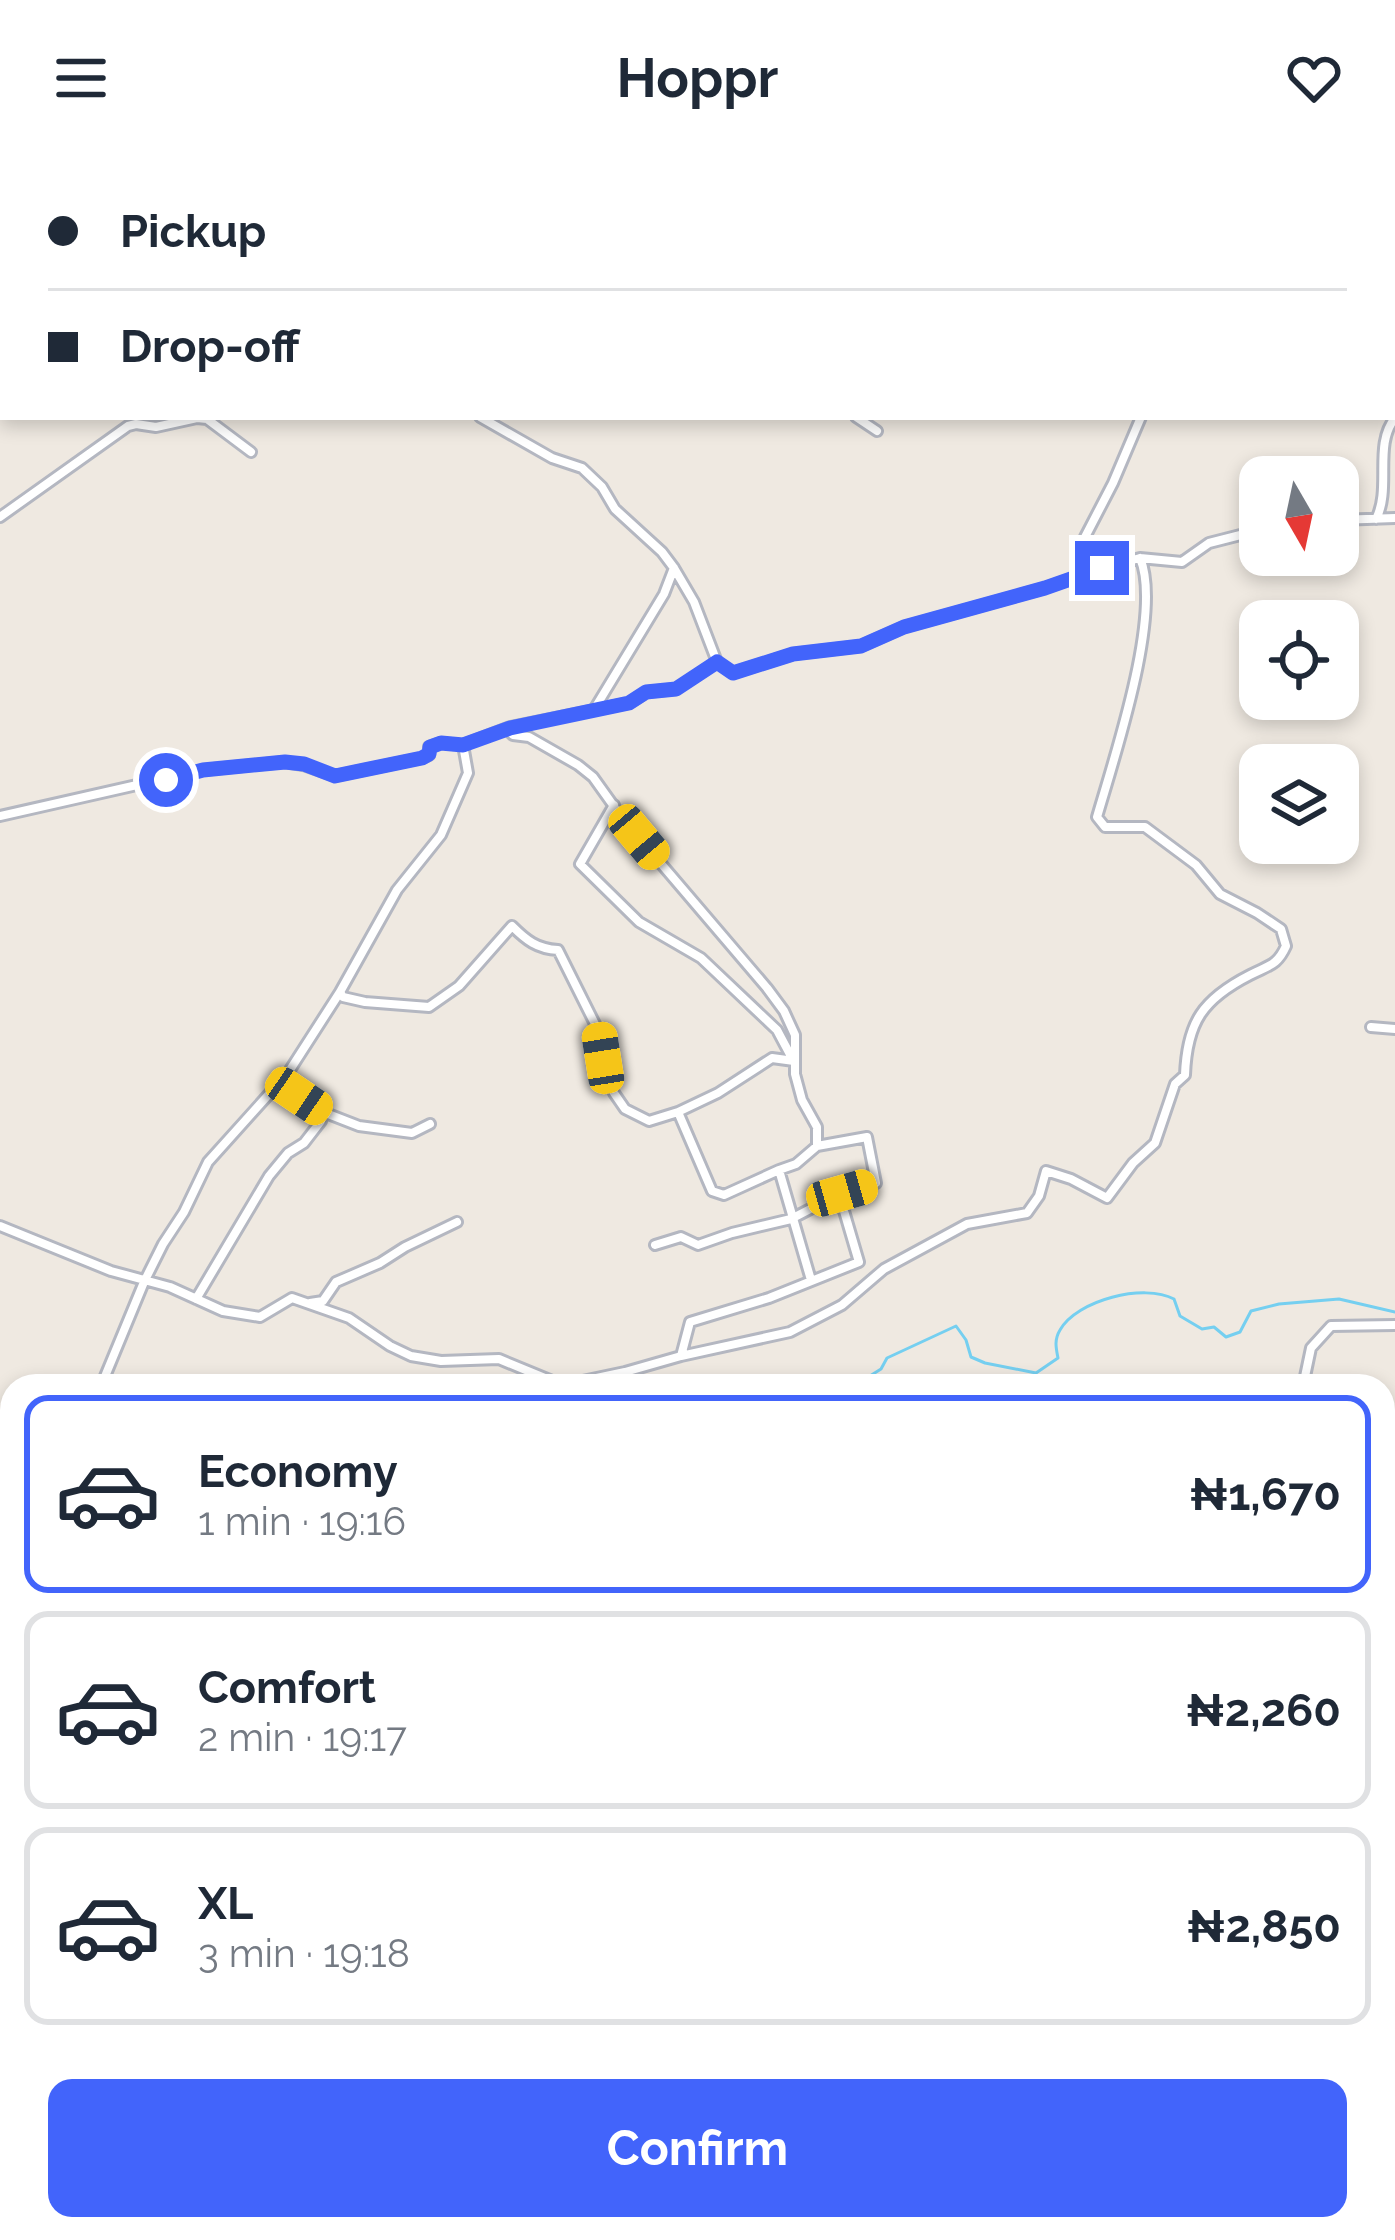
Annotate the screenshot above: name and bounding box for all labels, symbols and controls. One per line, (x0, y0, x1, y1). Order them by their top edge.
icon: menu (48, 45, 114, 111)
icon: heart (1281, 45, 1347, 111)
text: Hoppr (617, 46, 778, 110)
text: Pickup (120, 205, 266, 258)
text: Drop-off (120, 320, 300, 373)
north arrow (1239, 456, 1359, 576)
map controls (1239, 456, 1359, 864)
route end (1075, 541, 1129, 595)
button: locate (1239, 600, 1359, 720)
button: layers (1239, 744, 1359, 864)
route start (139, 753, 193, 807)
car (602, 798, 676, 876)
car (580, 1020, 626, 1096)
car (259, 1061, 339, 1131)
car (802, 1166, 882, 1220)
icon: car (54, 1440, 162, 1548)
text: Economy (198, 1445, 398, 1498)
text: ₦1,670 (1189, 1468, 1341, 1521)
text: 1 min · 19:16 (198, 1498, 406, 1544)
icon: car (54, 1656, 162, 1764)
text: Comfort (198, 1661, 376, 1714)
text: ₦2,260 (1186, 1684, 1341, 1737)
text: 2 min · 19:17 (198, 1714, 407, 1760)
icon: car (54, 1872, 162, 1980)
text: XL (198, 1877, 253, 1930)
text: ₦2,850 (1187, 1900, 1341, 1953)
text: 3 min · 19:18 (198, 1930, 410, 1976)
button: Confirm (48, 2079, 1347, 2217)

